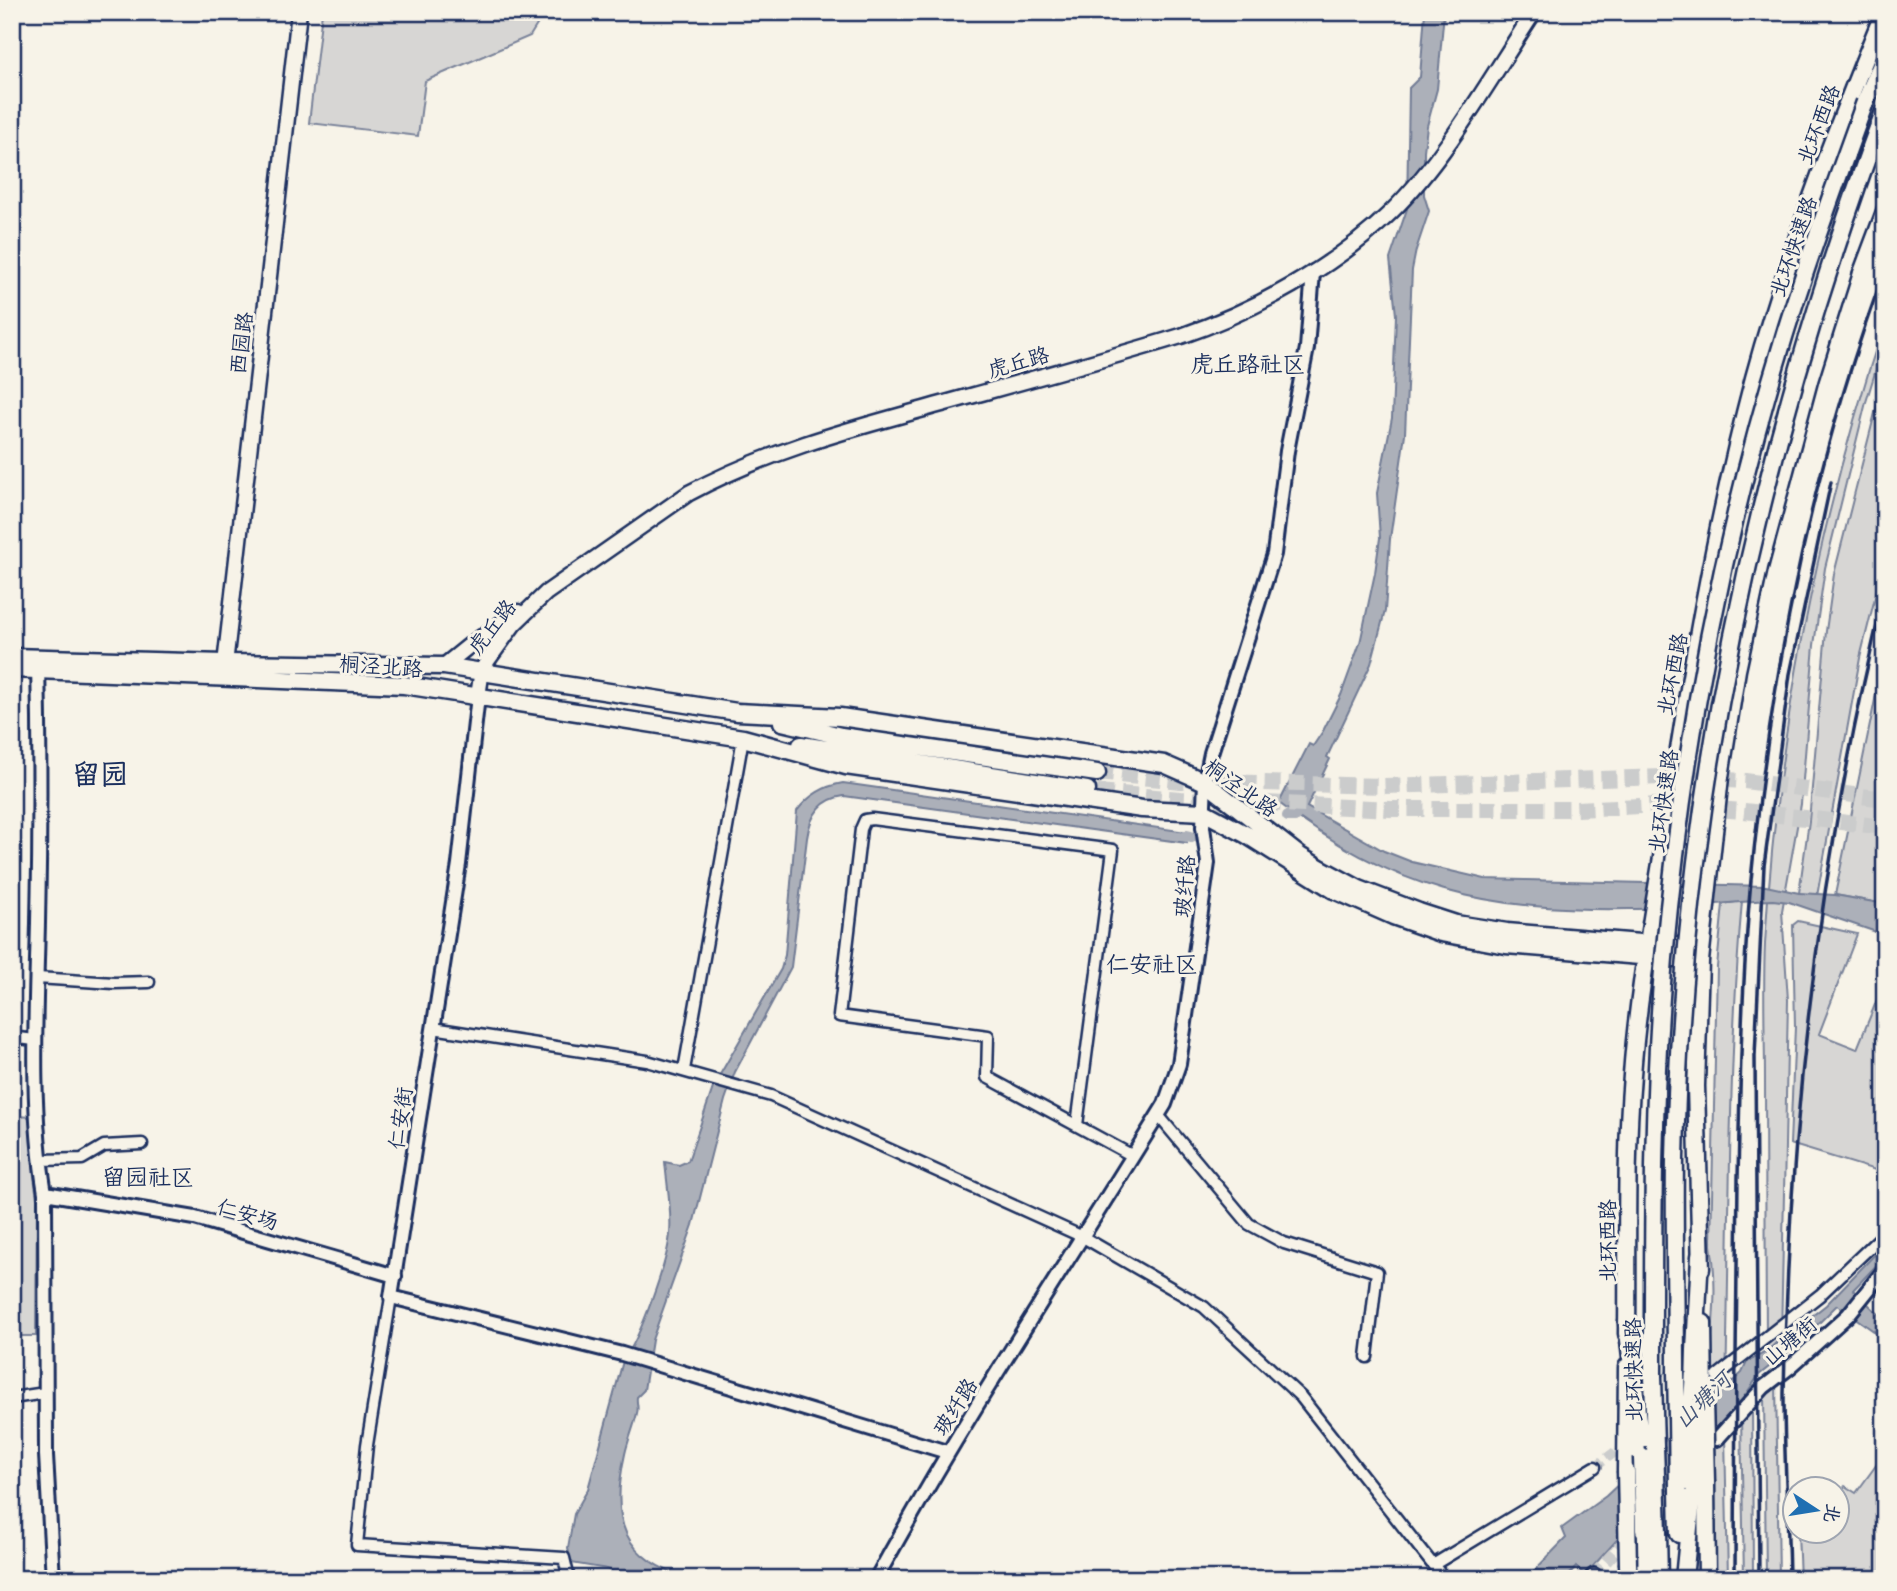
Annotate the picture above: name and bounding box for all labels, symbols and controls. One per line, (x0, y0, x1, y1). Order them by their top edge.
street label: 北环西路 (1789, 80, 1845, 168)
street label: 北环快速路 (1762, 192, 1822, 300)
street label: 西园路 (223, 310, 257, 376)
street label: 虎丘路 (984, 339, 1052, 383)
district label: 虎丘路社区 (1191, 348, 1306, 378)
street label: 虎丘路 (461, 593, 521, 659)
street label: 北环西路 (1650, 630, 1692, 718)
street label: 桐泾北路 (338, 649, 424, 681)
street label: 北环快速路 (1641, 747, 1683, 855)
street label: 桐泾北路 (1200, 752, 1284, 822)
district label: 留园 (72, 755, 128, 791)
street label: 玻纤路 (1167, 853, 1199, 919)
district label: 仁安社区 (1106, 948, 1198, 978)
street label: 仁安街 (381, 1085, 417, 1151)
district label: 留园社区 (102, 1161, 194, 1191)
street label: 仁安场 (214, 1191, 282, 1235)
street label: 北环西路 (1593, 1199, 1620, 1283)
street label: 山塘街 (1756, 1309, 1822, 1371)
street label: 北环快速路 (1618, 1317, 1646, 1423)
water label: 山塘河 (1667, 1361, 1740, 1434)
street label: 玻纤路 (926, 1372, 982, 1440)
north arrow (1782, 1476, 1852, 1546)
text: 北 (1819, 1502, 1847, 1526)

